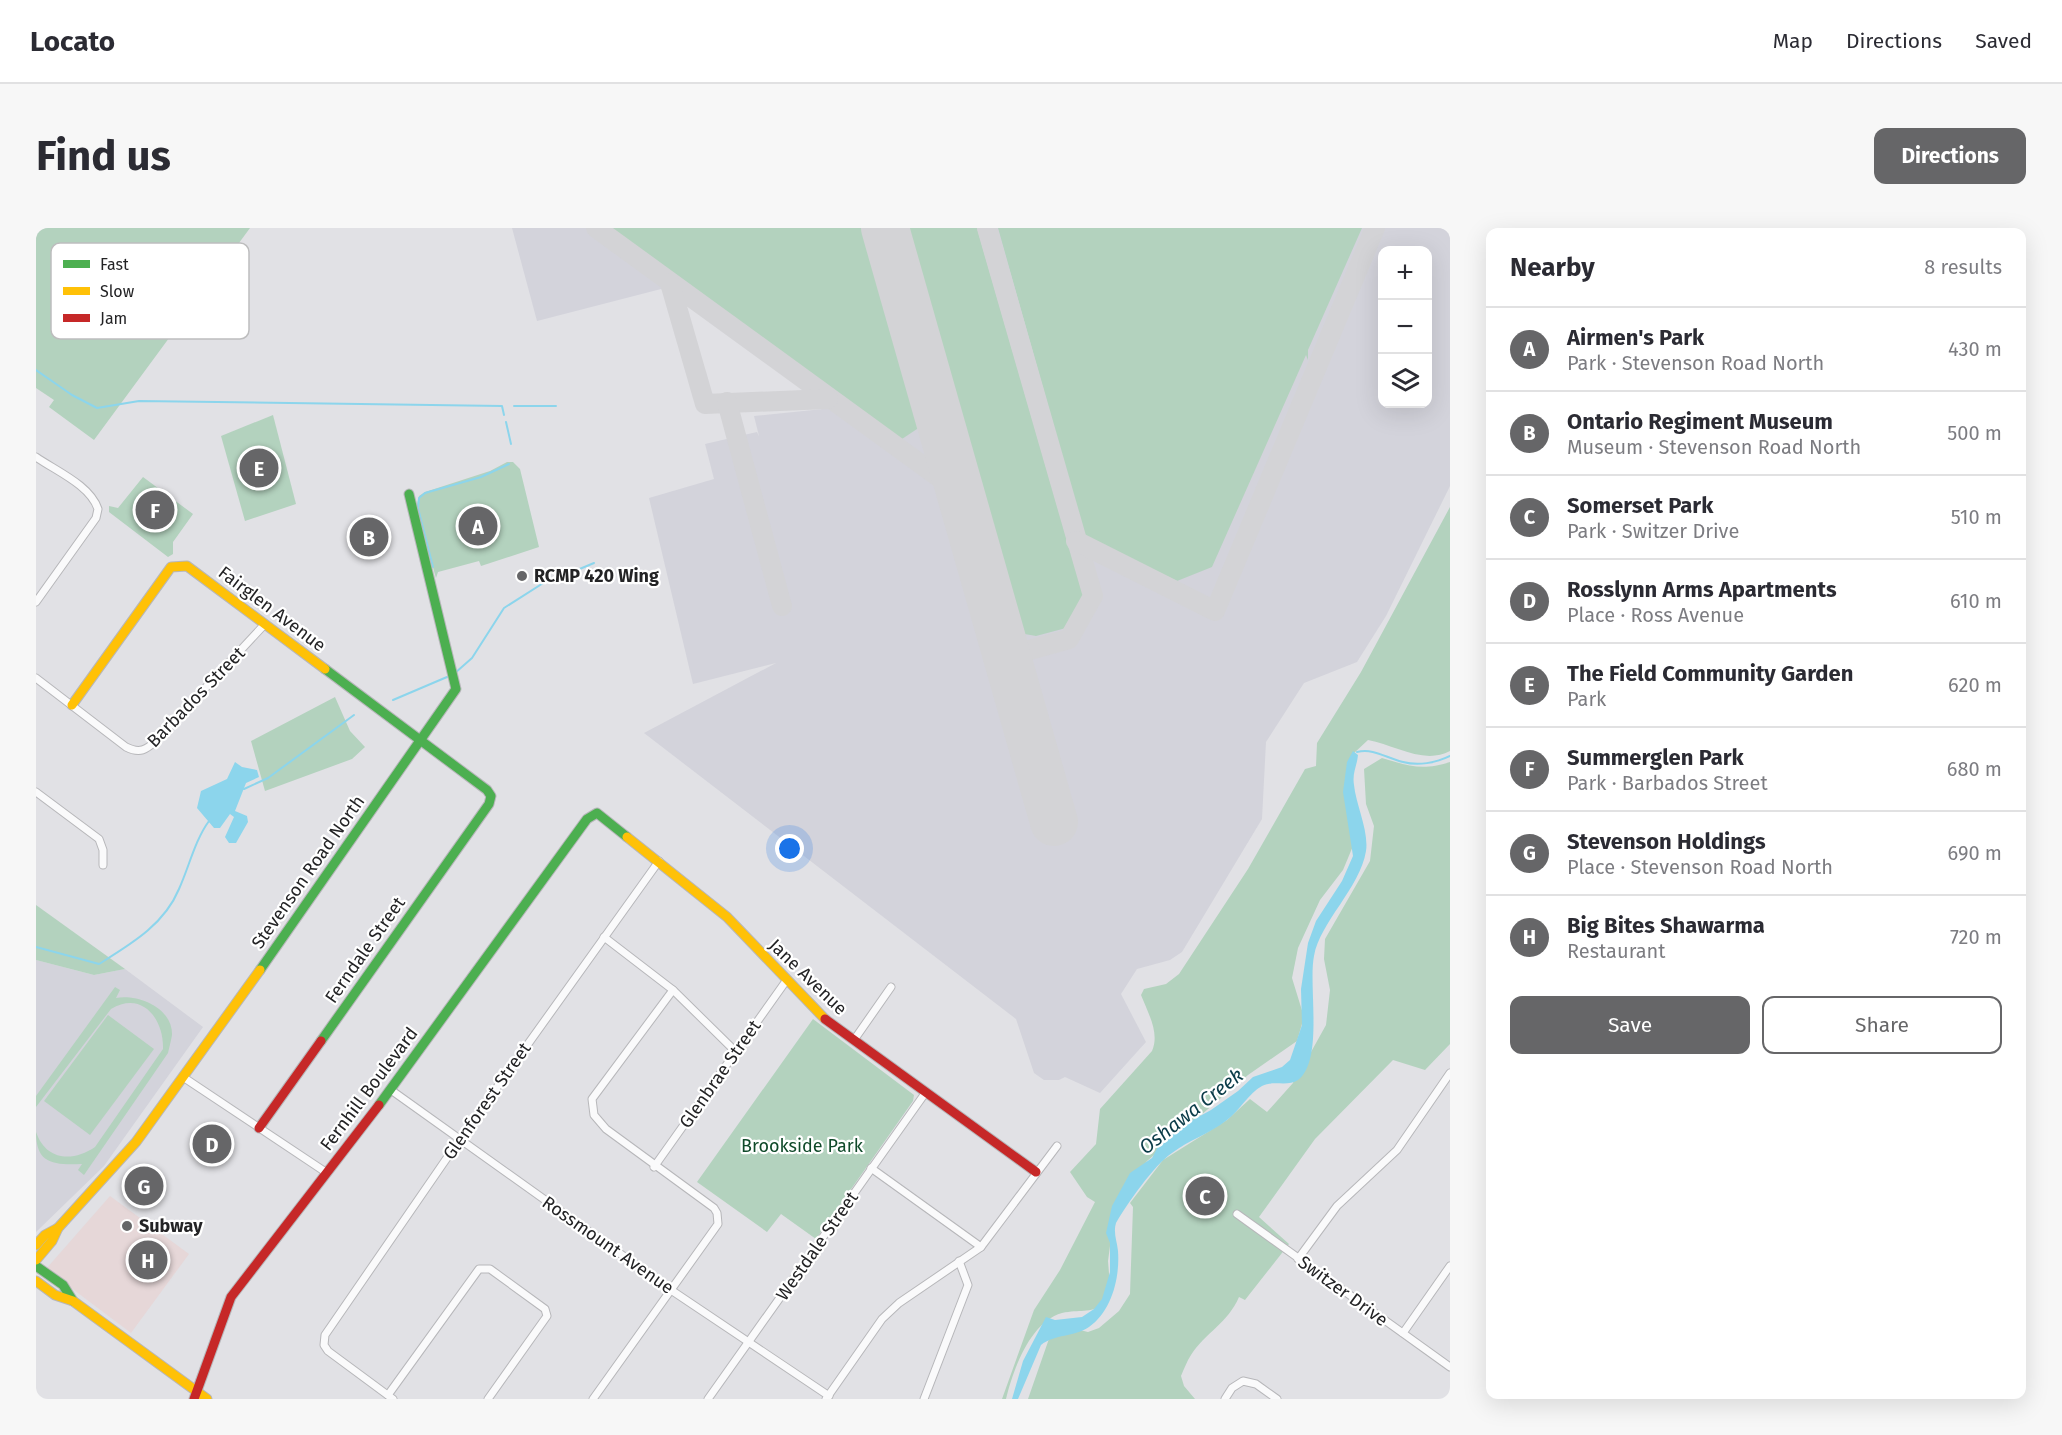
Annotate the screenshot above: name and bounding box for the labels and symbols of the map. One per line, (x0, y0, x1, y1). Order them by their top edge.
legend (51, 243, 249, 339)
text: Fast (100, 255, 129, 274)
text: Slow (100, 282, 135, 301)
text: Jam (100, 309, 127, 328)
pin: E (240, 446, 278, 490)
pin: F (136, 488, 174, 532)
pin: A (458, 504, 498, 548)
pin: B (350, 514, 388, 560)
street label: Fairglen Avenue (214, 561, 330, 657)
place label: RCMP 420 Wing (534, 565, 659, 587)
marker: RCMP 420 Wing (515, 569, 529, 583)
street label: Barbados Street (142, 642, 250, 752)
street label: Stevenson Road North (247, 791, 369, 953)
your location (775, 834, 804, 863)
street label: Ferndale Street (320, 892, 410, 1007)
street label: Jane Avenue (764, 934, 852, 1020)
street label: Glenbrae Street (675, 1015, 766, 1132)
street label: Fernhill Boulevard (315, 1023, 423, 1155)
street label: Glenforest Street (438, 1038, 536, 1164)
water label: Oshawa Creek (1134, 1063, 1248, 1159)
pin: D (192, 1122, 231, 1166)
park label: Brookside Park (741, 1135, 864, 1157)
pin: G (124, 1164, 164, 1208)
pin: C (1186, 1174, 1224, 1218)
street label: Westdale Street (771, 1187, 863, 1305)
street label: Rossmount Avenue (538, 1191, 678, 1299)
place label: Subway (139, 1215, 203, 1237)
marker: Subway (120, 1219, 134, 1233)
pin: H (128, 1238, 168, 1282)
street label: Switzer Drive (1294, 1251, 1392, 1331)

